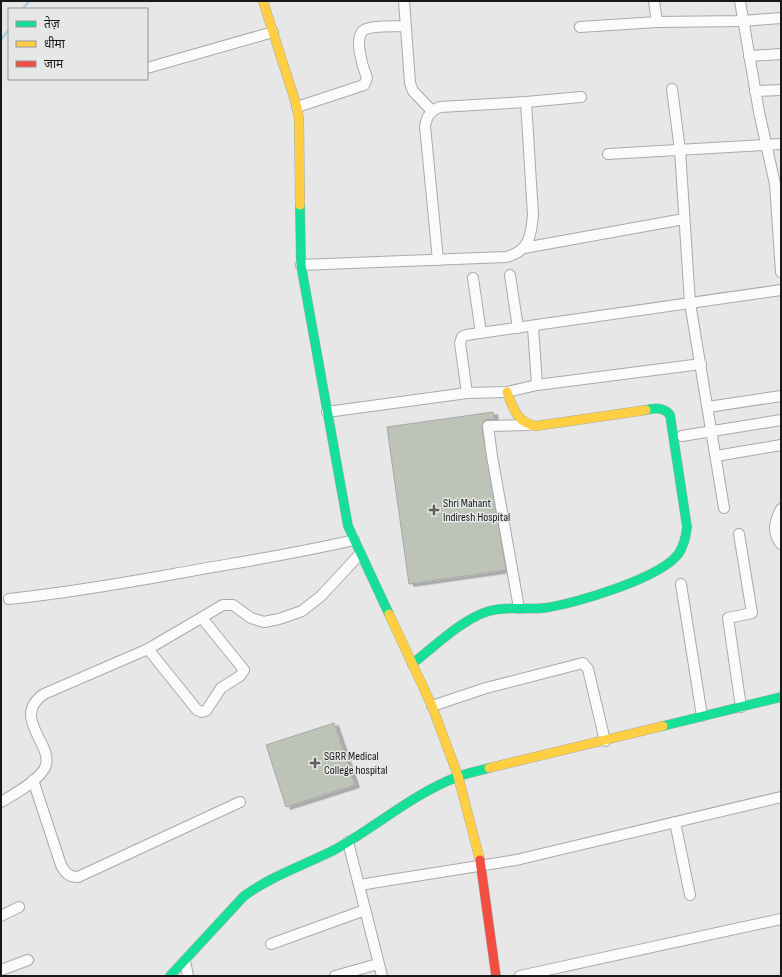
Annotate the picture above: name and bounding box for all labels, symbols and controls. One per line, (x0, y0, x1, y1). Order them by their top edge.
legend (8, 8, 148, 80)
text: तेज़ (44, 16, 61, 32)
text: धीमा (44, 36, 66, 52)
text: जाम (44, 57, 64, 72)
place label: Shri Mahant Indiresh Hospital (443, 496, 510, 525)
marker: Shri Mahant Indiresh Hospital (428, 504, 440, 516)
place label: SGRR Medical College hospital (324, 749, 388, 778)
marker: SGRR Medical College hospital (309, 757, 321, 769)

